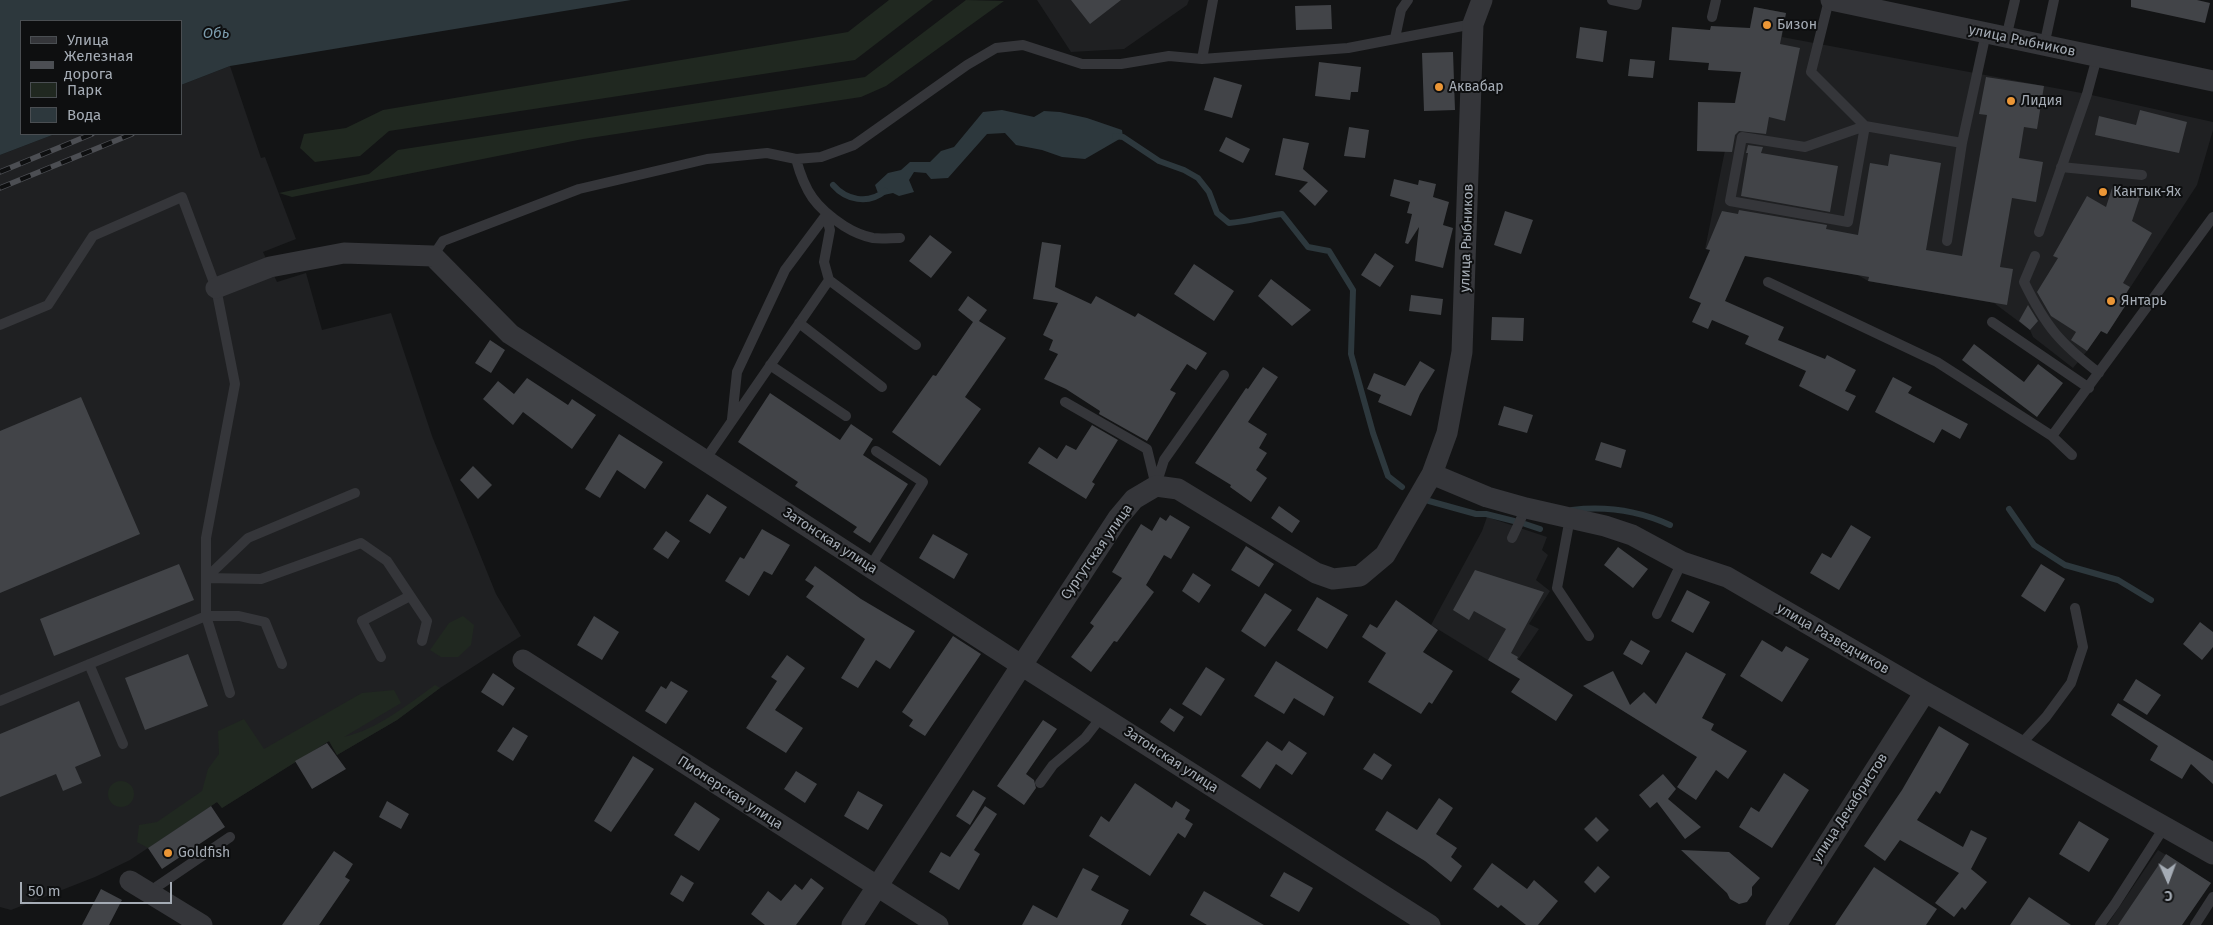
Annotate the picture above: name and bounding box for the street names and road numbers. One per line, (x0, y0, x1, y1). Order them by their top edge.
street label: улица Рыбников (1967, 21, 2077, 61)
street label: улица Рыбников (1457, 183, 1477, 293)
street label: Сургутская улица (1058, 501, 1136, 603)
street label: Затонская улица (780, 504, 880, 578)
street label: улица Разведчиков (1774, 600, 1892, 678)
street label: Затонская улица (1121, 723, 1221, 797)
street label: улица Декабристов (1808, 750, 1892, 866)
street label: Пионерская улица (674, 753, 786, 833)

